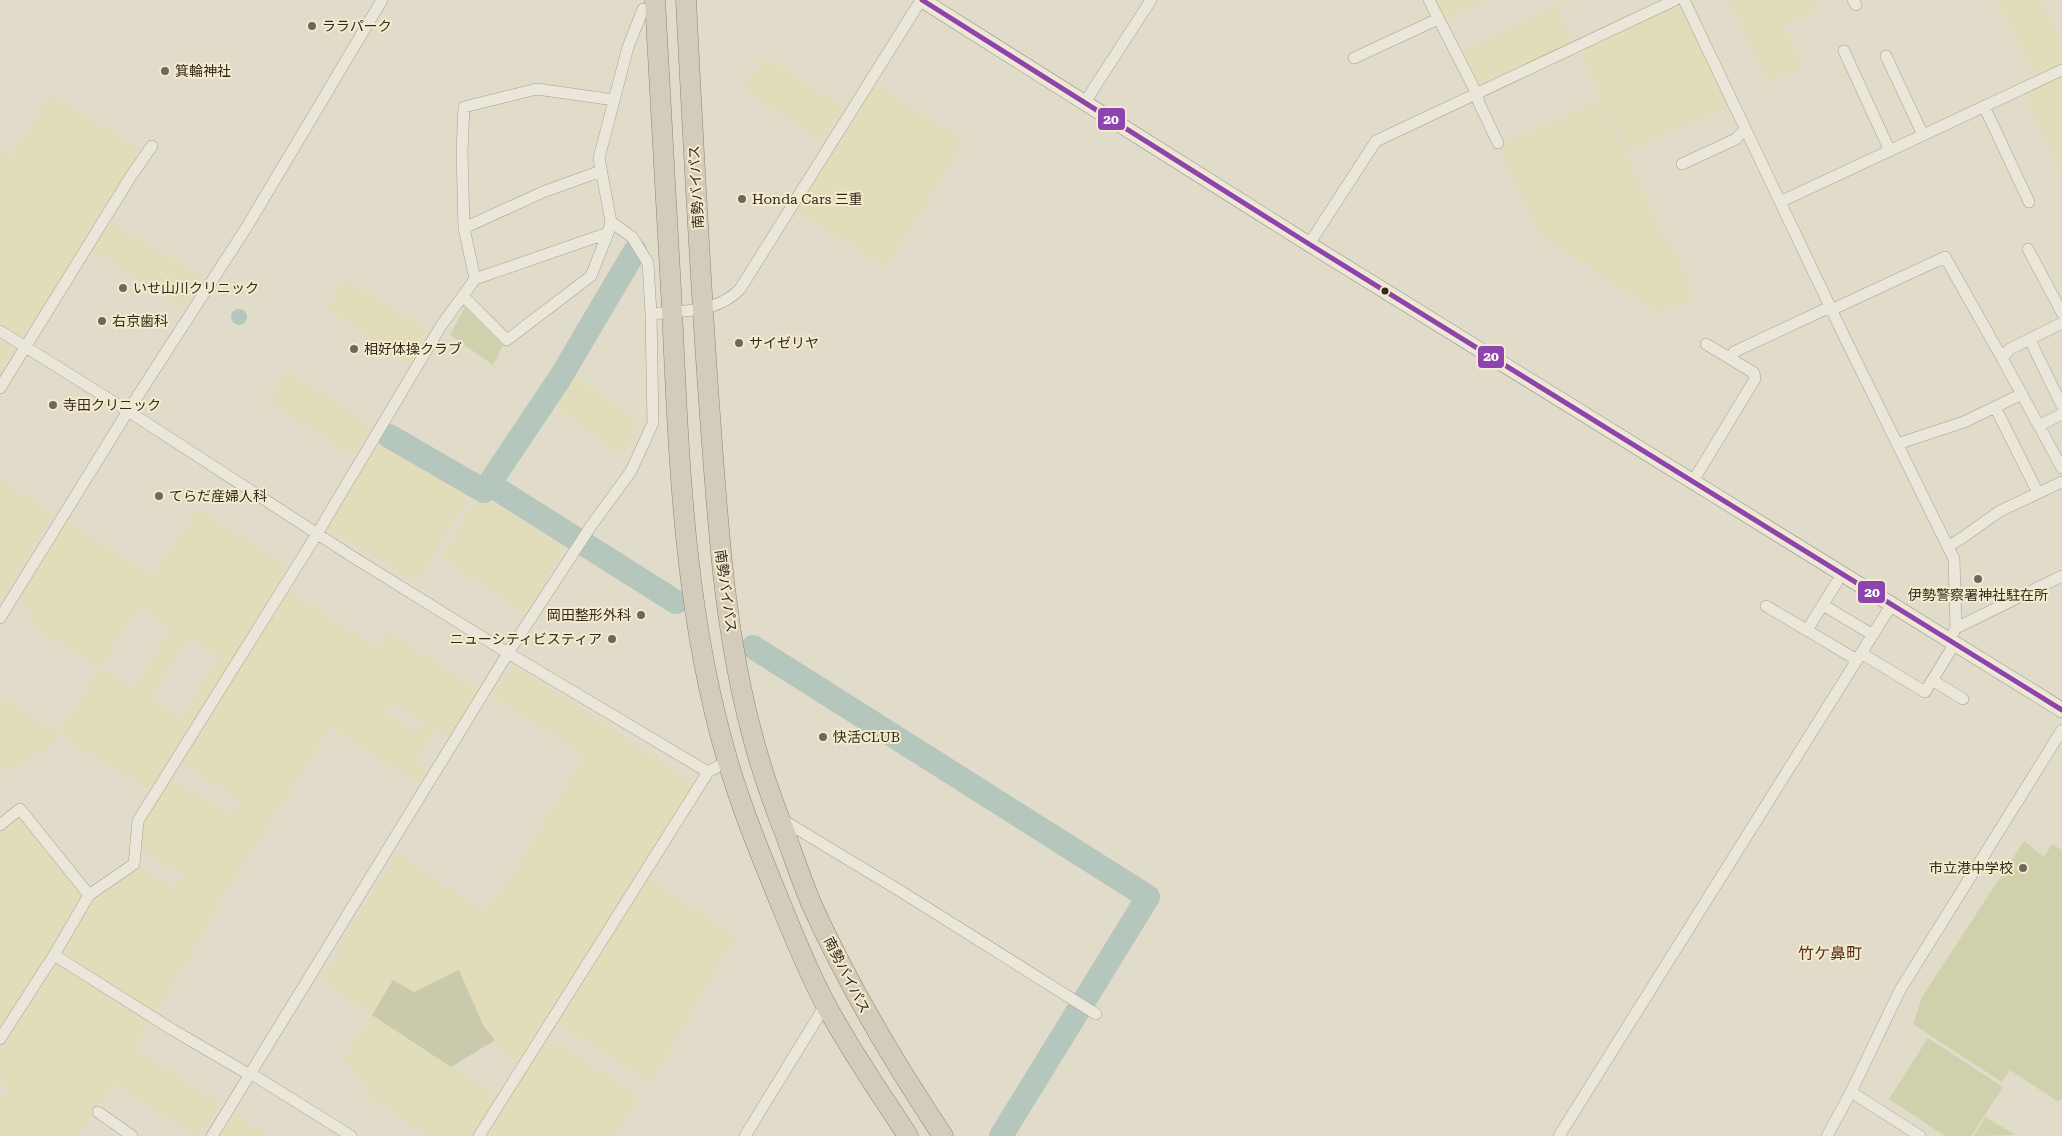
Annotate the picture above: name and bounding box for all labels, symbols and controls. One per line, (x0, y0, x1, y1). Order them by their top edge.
place label: ララパーク (322, 18, 392, 34)
marker: ララパーク (306, 20, 318, 32)
place label: 箕輪神社 (175, 63, 231, 79)
marker: 箕輪神社 (159, 65, 171, 77)
line badge: 20 (1097, 107, 1126, 131)
text: 20 (1103, 111, 1119, 127)
street label: 南勢バイパス (686, 145, 706, 229)
place label: Honda Cars 三重 (752, 191, 863, 207)
marker: Honda Cars 三重 (736, 193, 748, 205)
place label: いせ山川クリニック (133, 280, 259, 296)
marker: いせ山川クリニック (117, 282, 129, 294)
unlabelled marker (1380, 286, 1390, 296)
place label: 右京歯科 (112, 313, 168, 329)
marker: 右京歯科 (96, 315, 108, 327)
place label: サイゼリヤ (749, 335, 819, 351)
marker: サイゼリヤ (733, 337, 745, 349)
place label: 相好体操クラブ (364, 341, 462, 357)
marker: 相好体操クラブ (348, 343, 360, 355)
line badge: 20 (1477, 345, 1505, 369)
text: 20 (1483, 348, 1499, 364)
place label: 寺田クリニック (63, 397, 161, 413)
marker: 寺田クリニック (47, 399, 59, 411)
place label: てらだ産婦人科 (169, 488, 267, 504)
marker: てらだ産婦人科 (153, 490, 165, 502)
street label: 南勢バイパス (712, 548, 740, 634)
marker: 伊勢警察署神社駐在所 (1972, 573, 1984, 585)
line badge: 20 (1857, 580, 1886, 604)
text: 20 (1864, 584, 1880, 600)
place label: 伊勢警察署神社駐在所 (1908, 587, 2048, 603)
place label: 岡田整形外科 (547, 607, 631, 623)
marker: 岡田整形外科 (635, 609, 647, 621)
place label: ニューシティビスティア (450, 631, 602, 647)
marker: ニューシティビスティア (606, 633, 618, 645)
place label: 快活CLUB (833, 729, 900, 745)
marker: 快活CLUB (817, 731, 829, 743)
place label: 市立港中学校 (1929, 860, 2013, 876)
marker: 市立港中学校 (2017, 862, 2029, 874)
street label: 南勢バイパス (821, 934, 873, 1016)
district label: 竹ケ鼻町 (1798, 944, 1862, 963)

